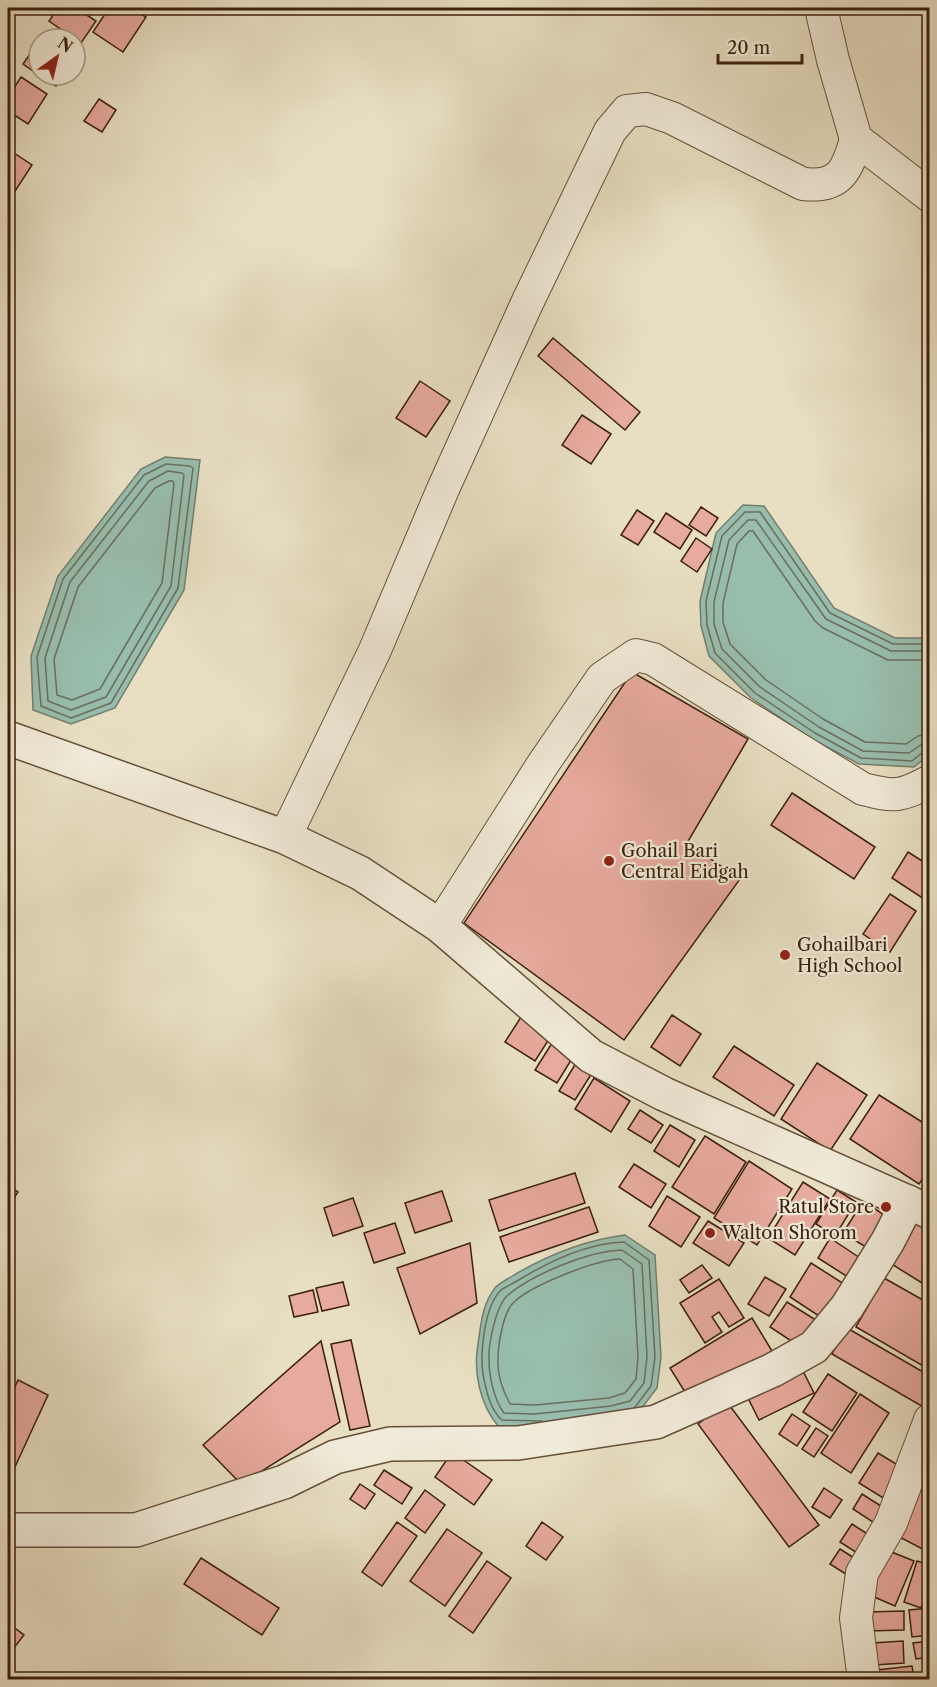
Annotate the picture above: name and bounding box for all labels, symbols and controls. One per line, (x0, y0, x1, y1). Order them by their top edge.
north arrow (27, 27, 87, 87)
scale bar (718, 27, 802, 65)
text: N (54, 32, 77, 57)
text: 20 m (727, 37, 771, 59)
place label: Gohail Bari Central Eidgah (621, 840, 749, 883)
marker: Gohail Bari Central Eidgah (602, 854, 616, 868)
place label: Gohailbari High School (797, 934, 902, 977)
marker: Gohailbari High School (778, 948, 792, 962)
place label: Ratul Store (778, 1196, 874, 1218)
marker: Ratul Store (879, 1200, 893, 1214)
place label: Walton Shorom (721, 1222, 857, 1244)
marker: Walton Shorom (703, 1226, 717, 1240)

